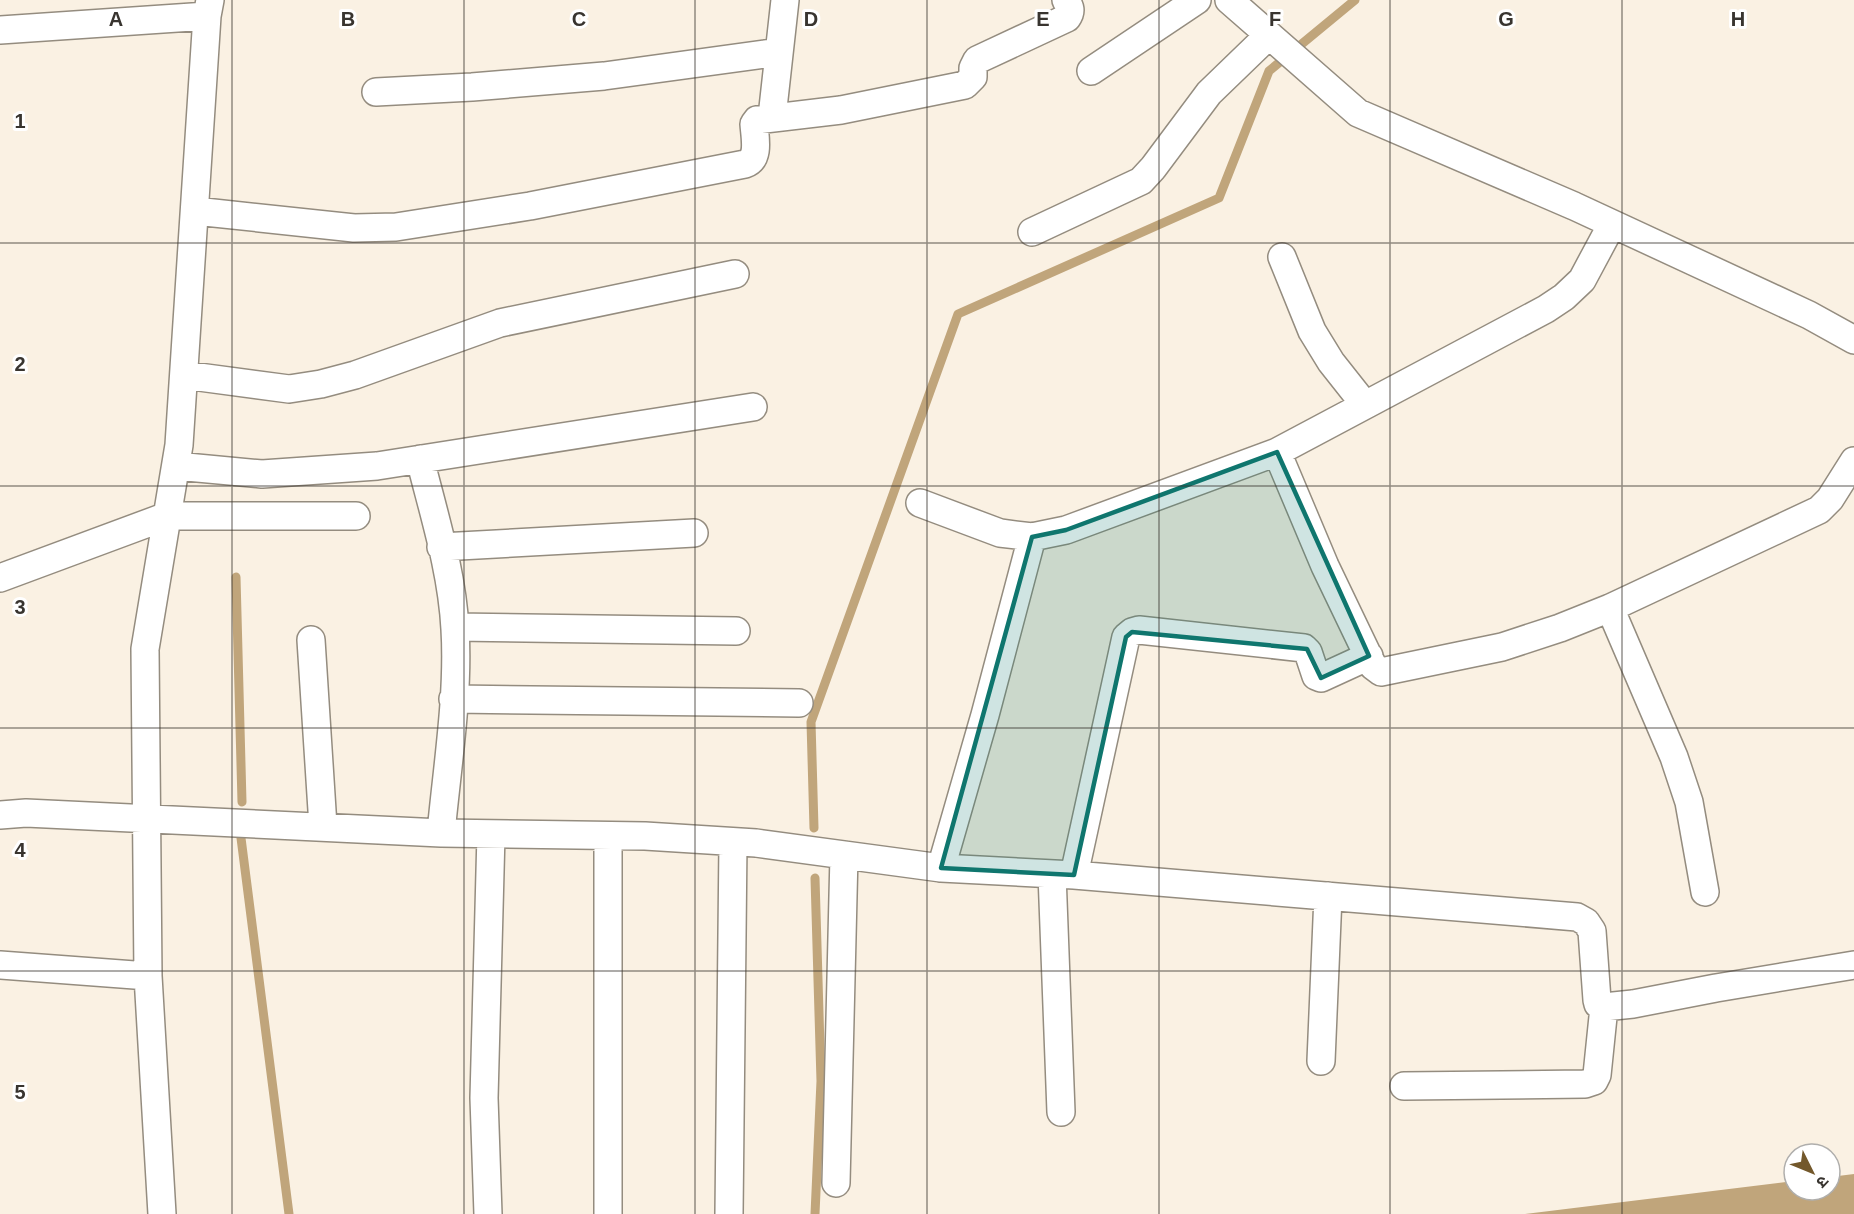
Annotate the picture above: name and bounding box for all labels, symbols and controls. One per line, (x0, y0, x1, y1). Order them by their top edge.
text: A (109, 8, 123, 30)
text: B (341, 8, 355, 30)
text: C (572, 8, 586, 30)
text: D (804, 8, 818, 30)
text: E (1036, 8, 1050, 30)
text: F (1269, 8, 1281, 30)
text: G (1498, 8, 1514, 30)
text: H (1731, 8, 1745, 30)
text: 1 (14, 110, 26, 132)
text: 2 (14, 353, 26, 375)
text: 3 (14, 596, 26, 618)
text: 4 (14, 839, 26, 861)
text: 5 (14, 1081, 26, 1103)
north arrow (1782, 1142, 1842, 1202)
text: उ (1813, 1173, 1832, 1192)

